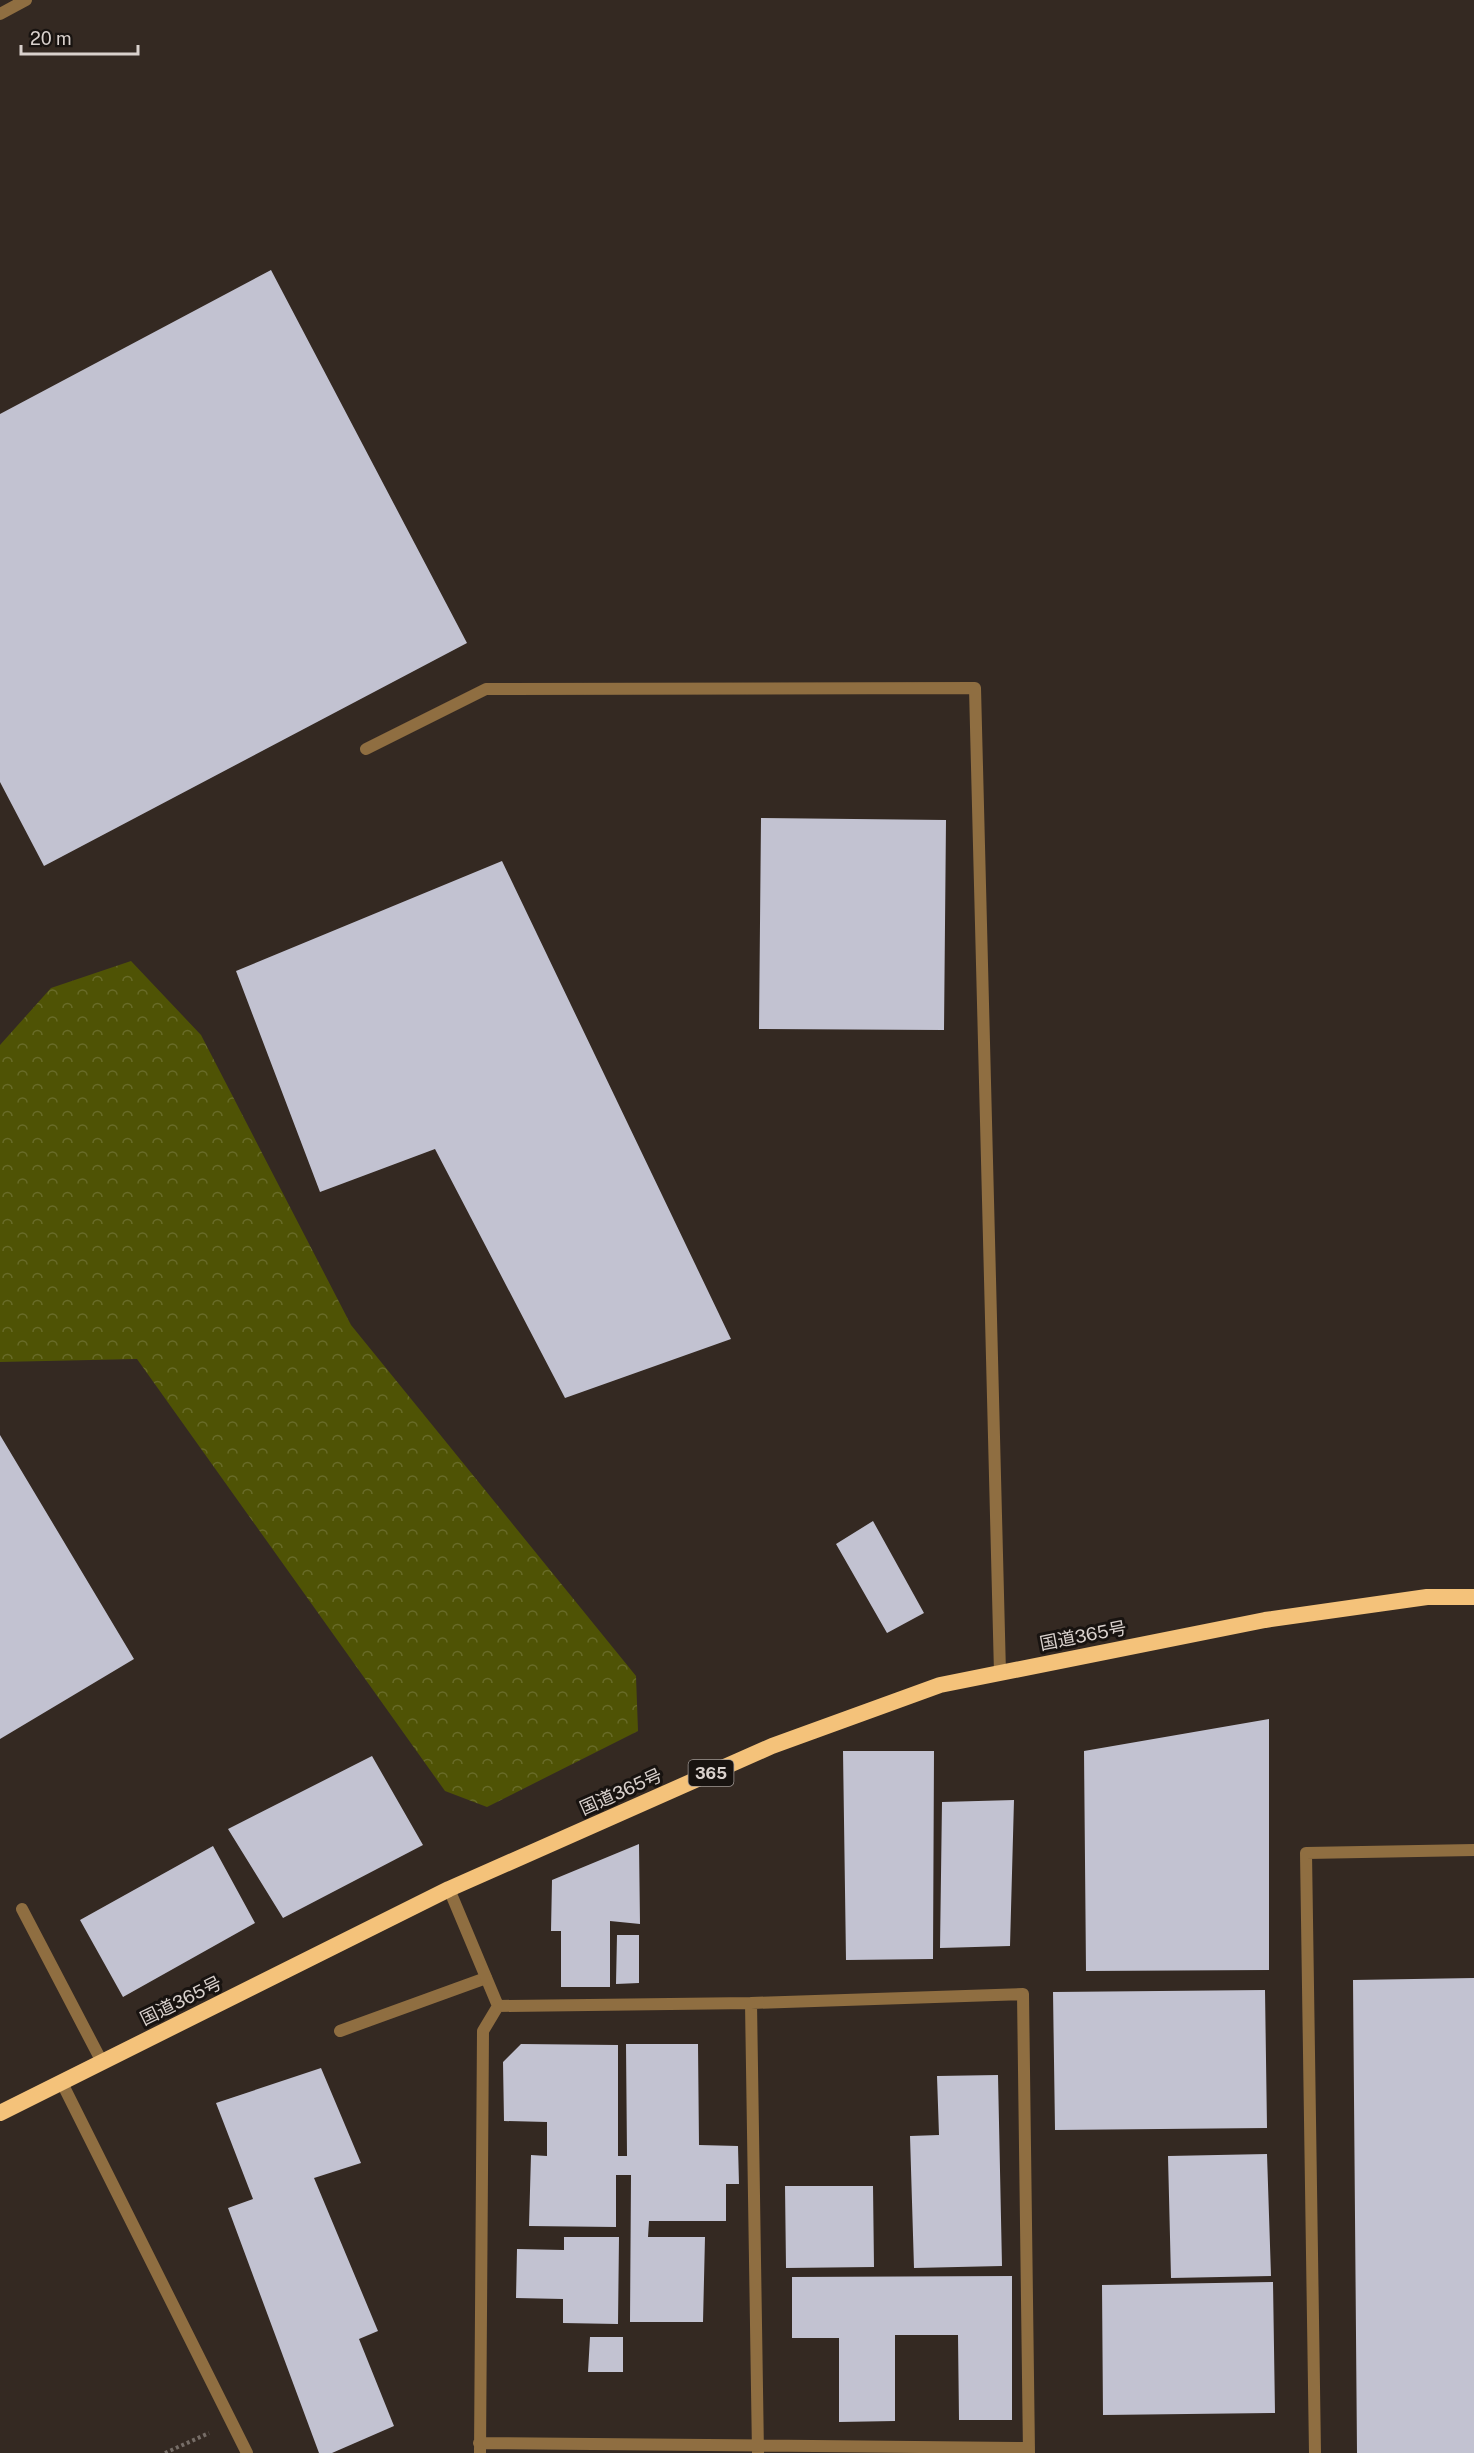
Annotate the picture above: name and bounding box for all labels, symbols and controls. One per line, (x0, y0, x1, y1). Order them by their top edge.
scale bar (21, 18, 138, 56)
text: 20 m (30, 28, 72, 49)
street label: 国道365号 (1038, 1617, 1128, 1654)
road number: 365 (688, 1760, 734, 1786)
street label: 国道365号 (576, 1764, 665, 1819)
street label: 国道365号 (137, 1972, 225, 2029)

